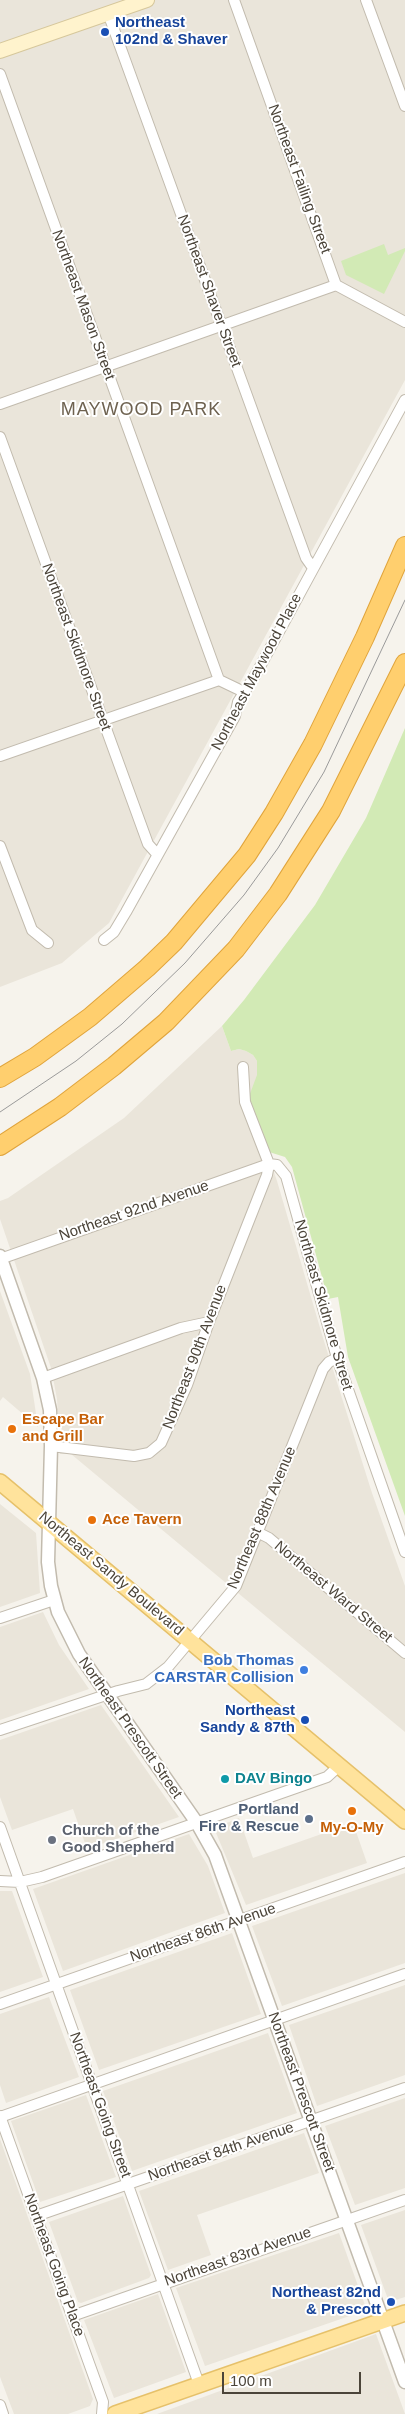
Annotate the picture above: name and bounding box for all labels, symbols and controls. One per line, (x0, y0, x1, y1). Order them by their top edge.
place label: Northeast 102nd & Shaver (115, 14, 228, 49)
marker: Northeast 102nd & Shaver (99, 26, 111, 38)
street label: Northeast Failing Street (264, 102, 334, 256)
street label: Northeast Shaver Street (173, 212, 245, 370)
street label: Northeast Mason Street (47, 227, 119, 383)
district label: MAYWOOD PARK (59, 399, 223, 421)
street label: Northeast Skidmore Street (37, 561, 115, 733)
street label: Northeast Maywood Place (208, 590, 306, 754)
street label: Northeast 92nd Avenue (57, 1177, 211, 1245)
street label: Northeast Skidmore Street (290, 1218, 356, 1392)
street label: Northeast 90th Avenue (159, 1282, 231, 1432)
place label: Escape Bar and Grill (22, 1411, 104, 1446)
marker: Escape Bar and Grill (6, 1423, 18, 1435)
street label: Northeast 88th Avenue (224, 1444, 300, 1592)
street label: Northeast Sandy Boulevard (35, 1508, 187, 1640)
place label: Ace Tavern (102, 1511, 182, 1529)
marker: Ace Tavern (86, 1514, 98, 1526)
street label: Northeast Ward Street (270, 1537, 396, 1647)
place label: Bob Thomas CARSTAR Collision (154, 1652, 294, 1687)
street label: Northeast Prescott Street (74, 1654, 186, 1802)
marker: Bob Thomas CARSTAR Collision (298, 1664, 310, 1676)
place label: Northeast Sandy & 87th (200, 1702, 295, 1737)
marker: Northeast Sandy & 87th (299, 1714, 311, 1726)
place label: DAV Bingo (235, 1770, 312, 1788)
marker: DAV Bingo (219, 1773, 231, 1785)
place label: Portland Fire & Rescue (199, 1801, 299, 1836)
marker: My-O-My (346, 1805, 358, 1817)
marker: Portland Fire & Rescue (303, 1813, 315, 1825)
place label: My-O-My (320, 1819, 384, 1837)
place label: Church of the Good Shepherd (62, 1822, 174, 1857)
marker: Church of the Good Shepherd (46, 1834, 58, 1846)
street label: Northeast 86th Avenue (128, 1900, 278, 1966)
street label: Northeast Prescott Street (264, 2010, 338, 2174)
street label: Northeast Going Street (65, 2030, 135, 2180)
street label: Northeast 84th Avenue (146, 2119, 296, 2185)
street label: Northeast Going Place (20, 2191, 88, 2339)
street label: Northeast 83rd Avenue (162, 2223, 314, 2291)
place label: Northeast 82nd & Prescott (272, 2284, 381, 2319)
marker: Northeast 82nd & Prescott (385, 2296, 397, 2308)
scale bar (225, 2362, 364, 2394)
text: 100 m (230, 2372, 272, 2389)

